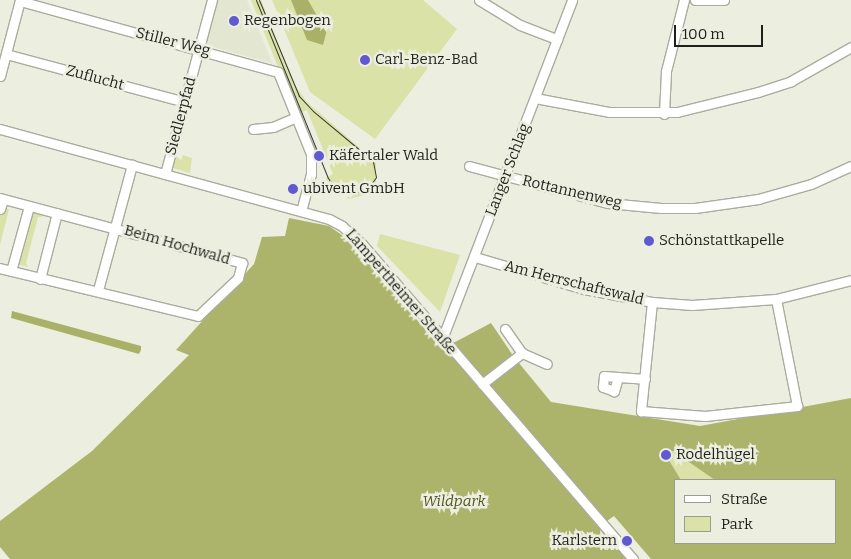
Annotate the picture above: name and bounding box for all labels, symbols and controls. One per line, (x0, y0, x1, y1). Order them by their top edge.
place label: Regenbogen (244, 12, 331, 30)
marker: Regenbogen (228, 15, 240, 27)
scale bar (676, 15, 765, 47)
street label: Stiller Weg (134, 24, 212, 60)
text: 100 m (682, 25, 725, 43)
place label: Carl-Benz-Bad (375, 51, 478, 69)
marker: Carl-Benz-Bad (359, 54, 371, 66)
street label: Zuflucht (64, 62, 126, 94)
street label: Siedlerpfad (162, 75, 200, 157)
street label: Langer Schlag (482, 121, 534, 219)
place label: Käfertaler Wald (329, 147, 438, 165)
marker: Käfertaler Wald (313, 150, 325, 162)
street label: Rottannenweg (520, 172, 624, 212)
place label: ubivent GmbH (303, 180, 405, 198)
marker: ubivent GmbH (287, 183, 299, 195)
street label: Beim Hochwald (122, 221, 232, 269)
street label: Lampertheimer Straße (342, 226, 460, 358)
place label: Schönstattkapelle (659, 232, 784, 250)
marker: Schönstattkapelle (643, 235, 655, 247)
street label: Am Herrschaftswald (502, 257, 646, 309)
place label: Rodelhügel (676, 446, 755, 464)
marker: Rodelhügel (660, 449, 672, 461)
legend (674, 479, 836, 544)
text: Straße (721, 490, 767, 508)
park label: Wildpark (422, 493, 486, 511)
text: Park (721, 515, 753, 533)
place label: Karlstern (552, 532, 617, 550)
marker: Karlstern (621, 535, 633, 547)

